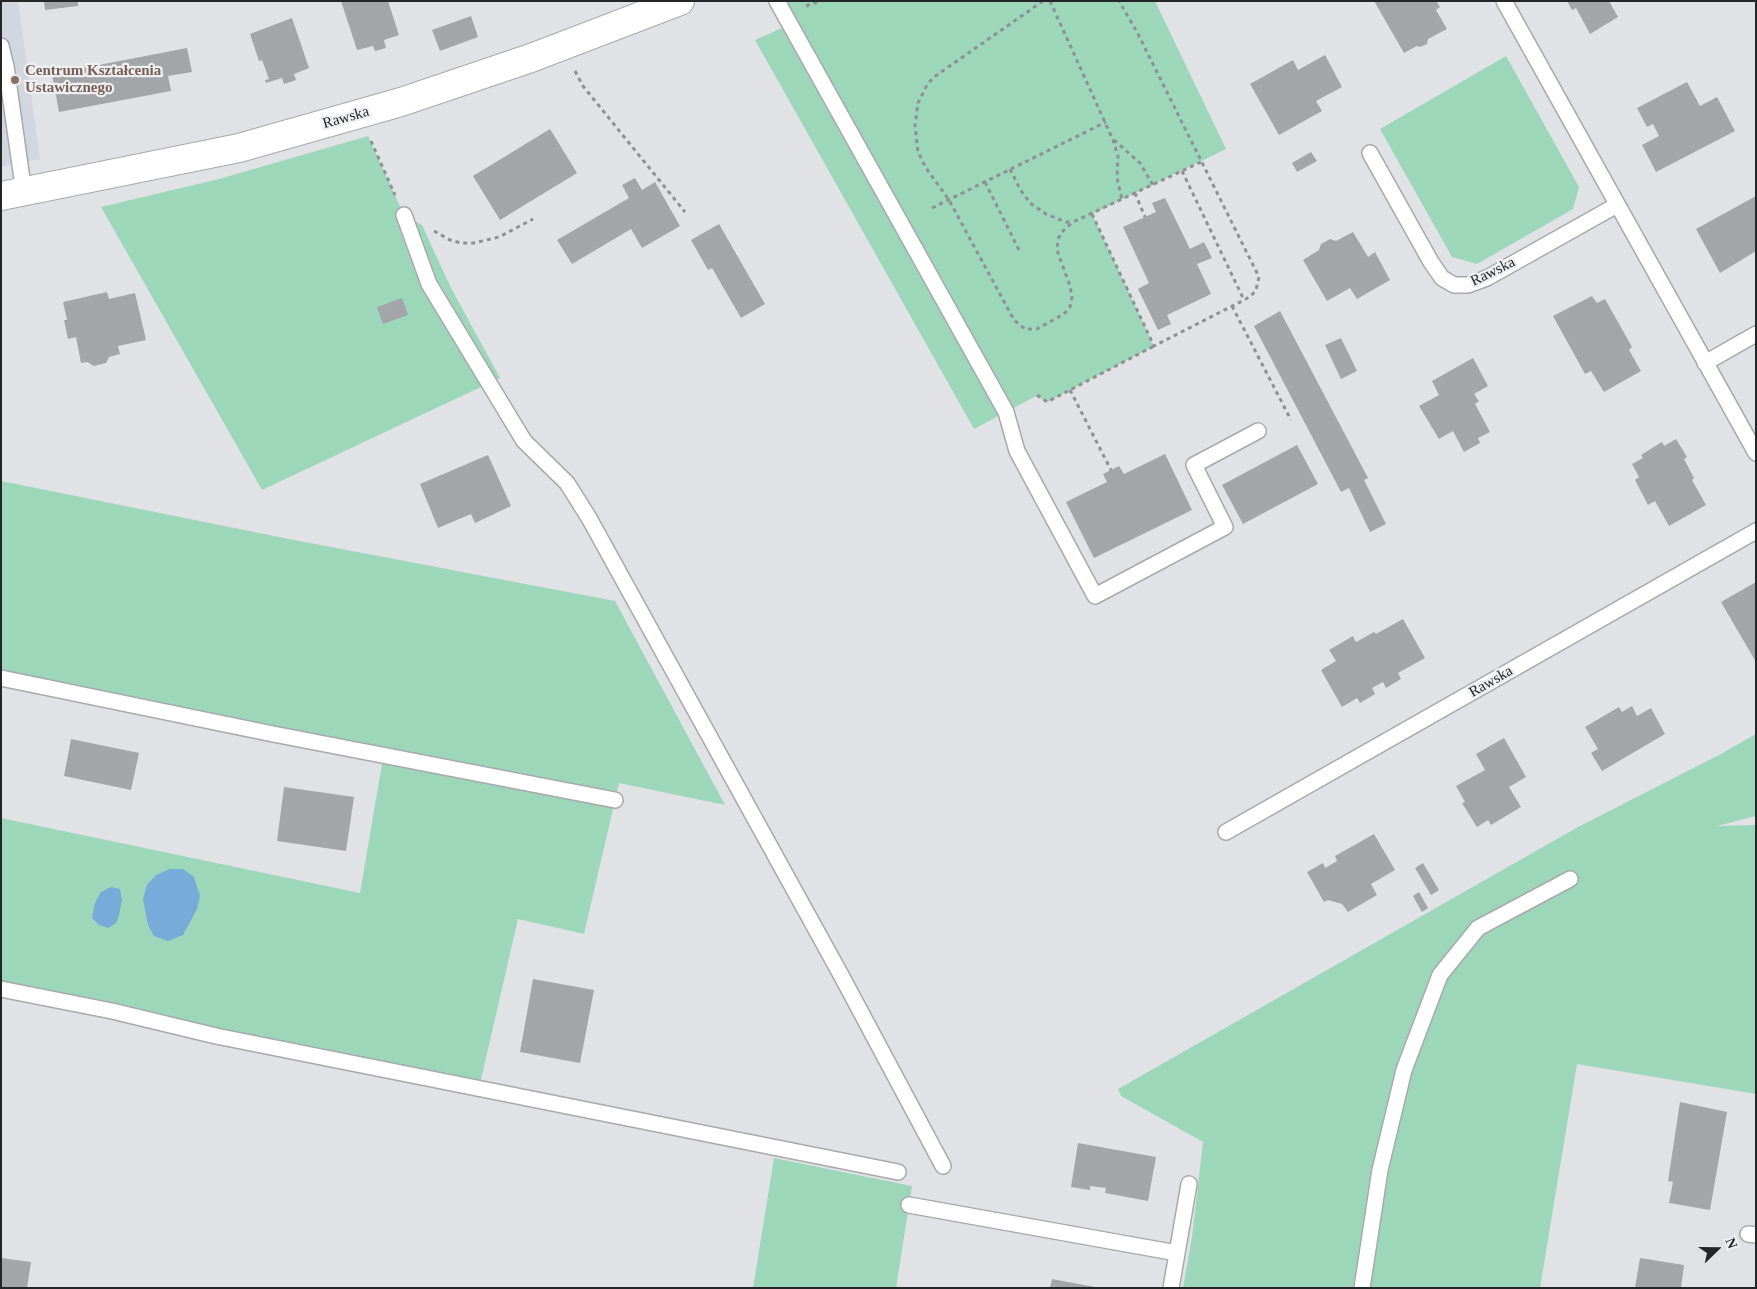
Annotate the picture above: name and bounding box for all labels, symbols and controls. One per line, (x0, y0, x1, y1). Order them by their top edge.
place label: Centrum Kształcenia Ustawicznego (25, 62, 161, 97)
marker: Centrum Kształcenia Ustawicznego (9, 74, 21, 86)
street label: Rawska (321, 103, 371, 133)
street label: Rawska (1468, 254, 1518, 290)
street label: Rawska (1466, 662, 1516, 702)
north arrow (1692, 1224, 1742, 1274)
text: N (1723, 1236, 1740, 1251)

